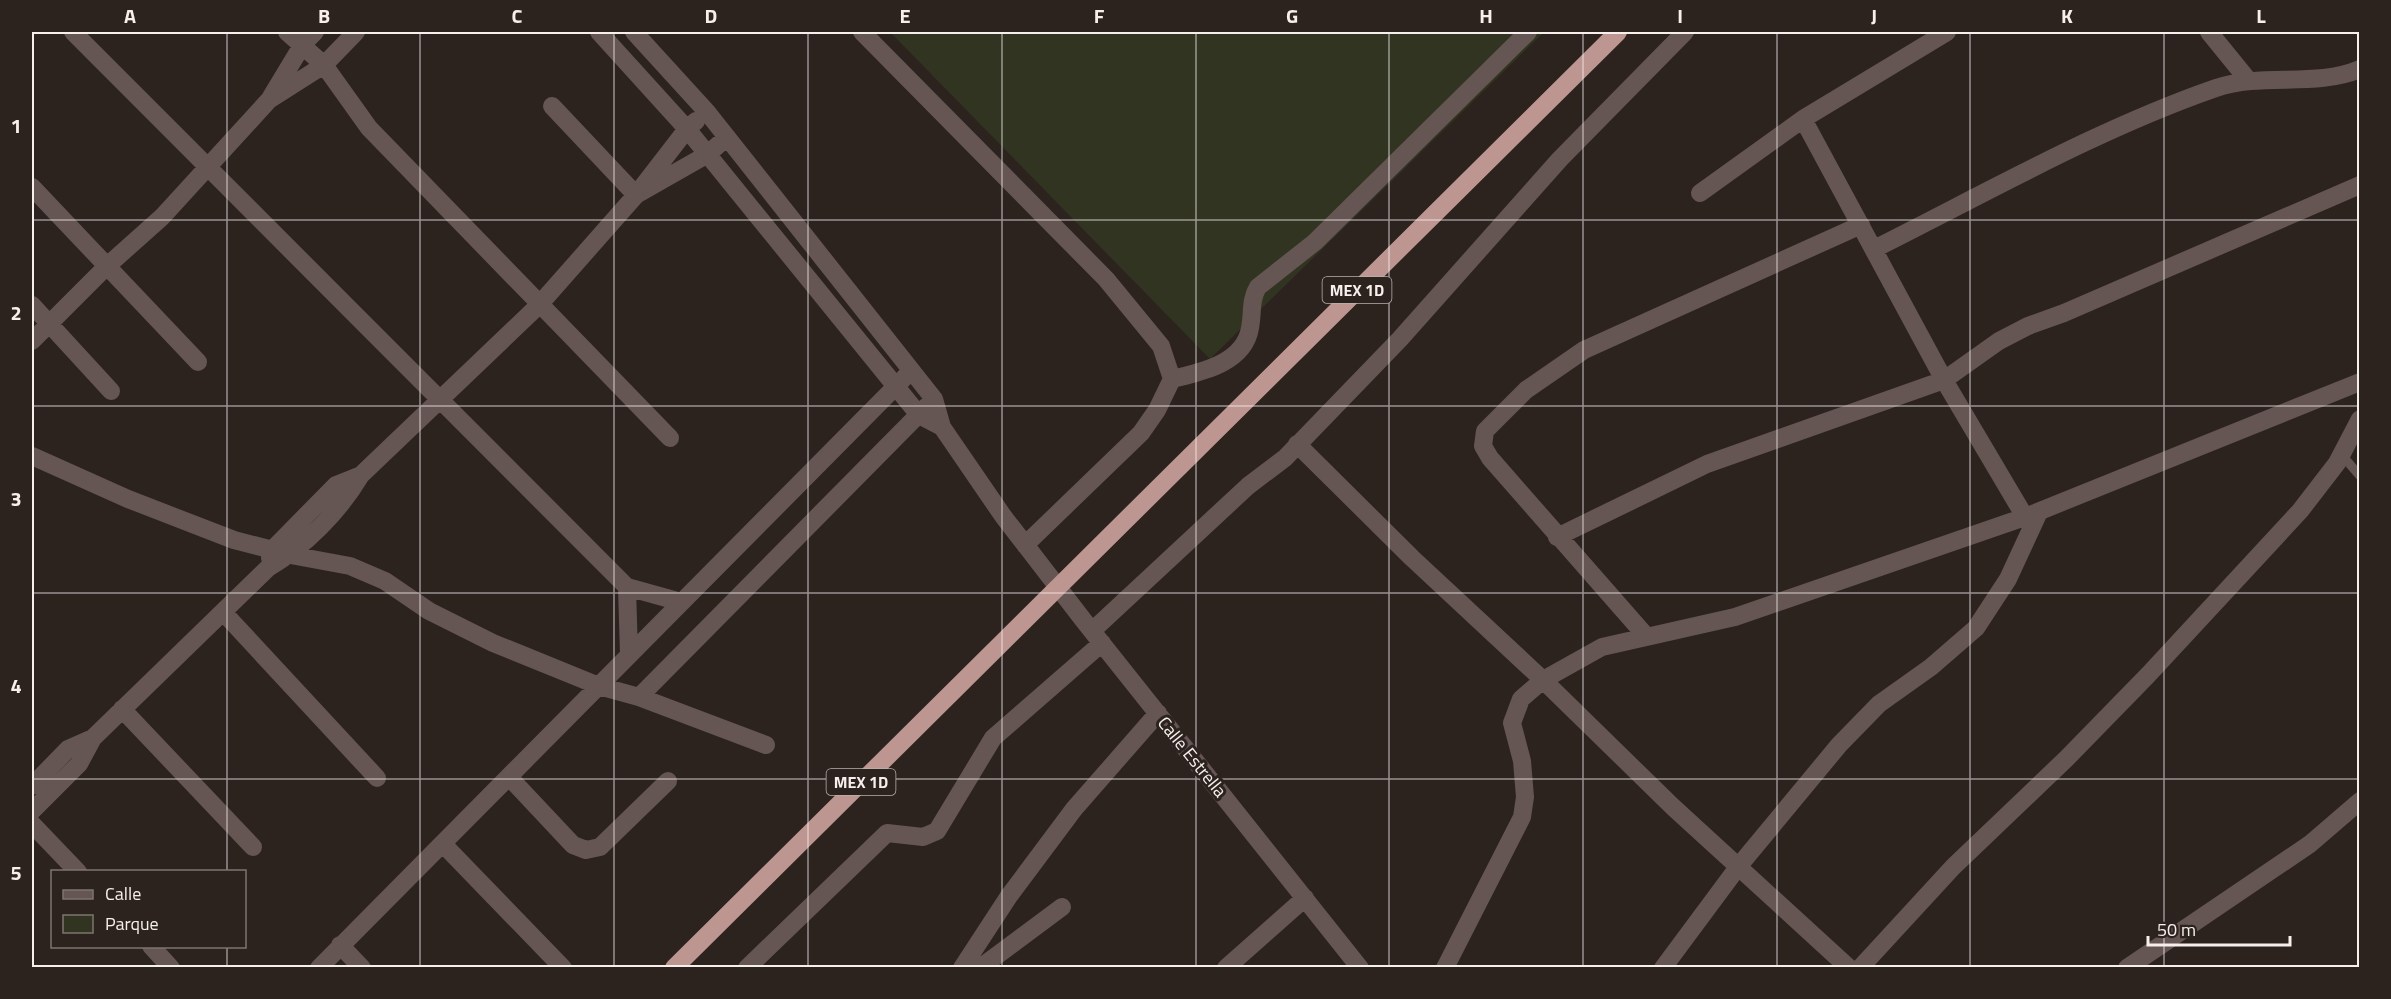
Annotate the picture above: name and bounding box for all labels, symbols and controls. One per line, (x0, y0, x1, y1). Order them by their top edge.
text: A (124, 0, 136, 31)
text: B (318, 0, 330, 31)
text: C (512, 0, 523, 31)
text: D (705, 0, 717, 31)
text: E (899, 0, 911, 31)
text: F (1094, 0, 1105, 31)
text: G (1286, 0, 1298, 31)
text: H (1479, 0, 1493, 31)
text: I (1677, 0, 1683, 31)
text: J (1871, 0, 1877, 31)
text: K (2061, 0, 2073, 31)
text: L (2256, 0, 2266, 31)
text: 1 (10, 110, 22, 141)
road number: MEX 1D (1322, 277, 1392, 303)
text: 2 (10, 297, 22, 328)
text: 3 (10, 483, 22, 514)
text: 4 (10, 670, 22, 701)
street label: Calle Estrella (1151, 710, 1233, 803)
road number: MEX 1D (826, 769, 896, 795)
text: 5 (10, 857, 22, 888)
legend (51, 870, 246, 948)
text: Calle (105, 880, 141, 907)
scale bar (2148, 909, 2290, 947)
text: Parque (105, 910, 159, 937)
text: 50 m (2157, 916, 2196, 943)

